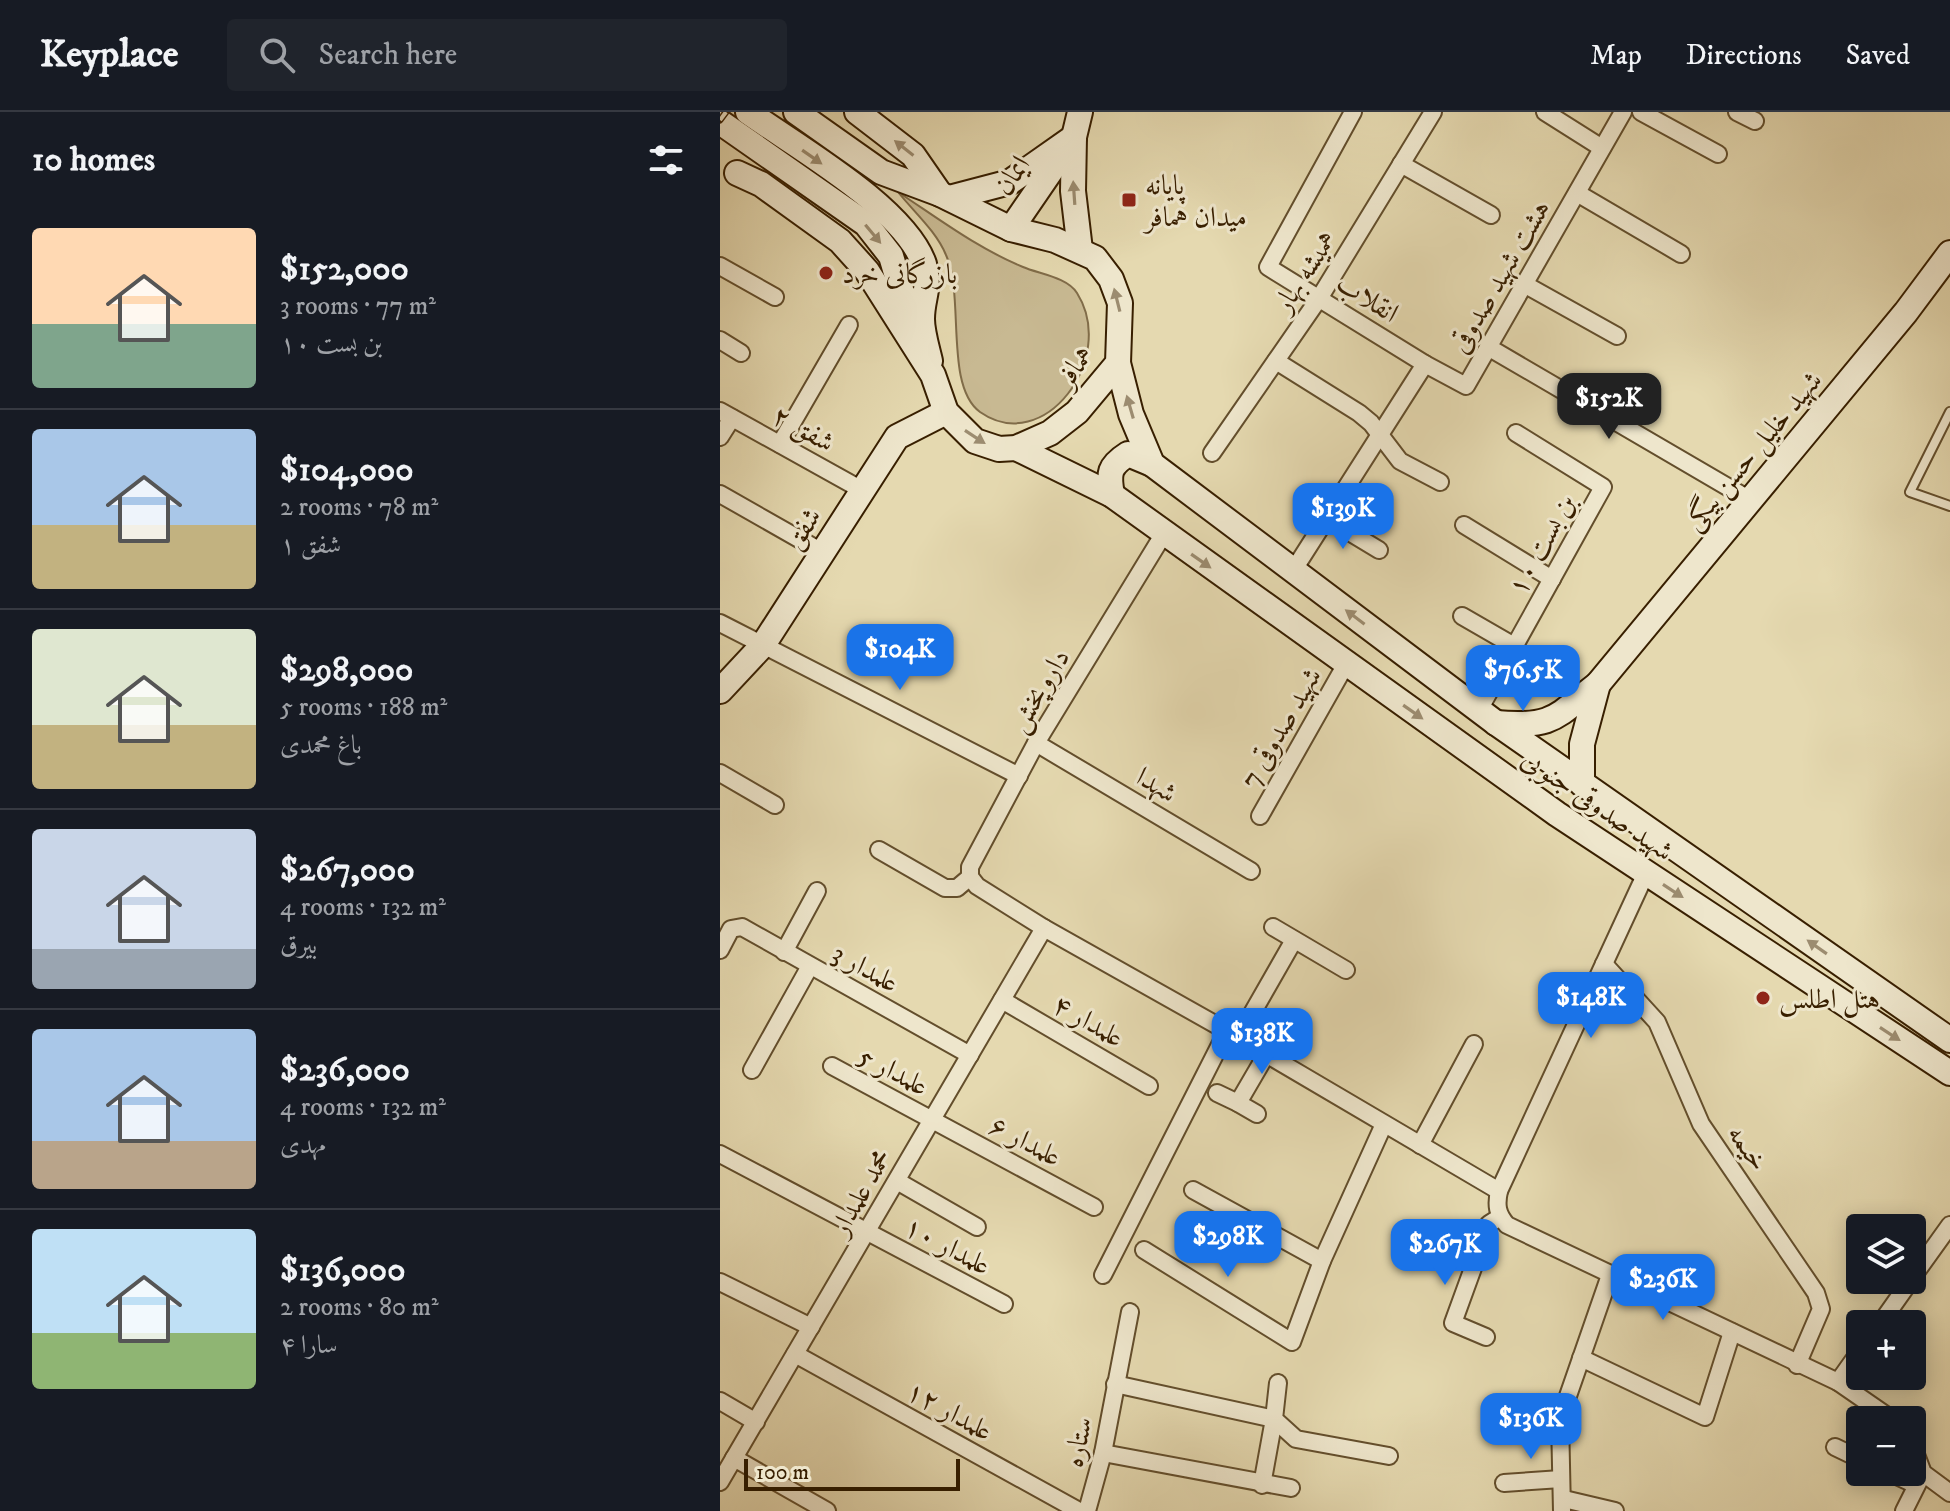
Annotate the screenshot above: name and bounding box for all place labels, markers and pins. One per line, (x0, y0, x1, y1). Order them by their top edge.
place label: پایانه میدان همافر (1142, 168, 1247, 235)
marker: پایانه میدان همافر (1120, 191, 1138, 209)
place label: بازرگانی خرد (842, 257, 957, 292)
marker: بازرگانی خرد (817, 264, 835, 282)
pin: $152K (1553, 373, 1665, 441)
pin: $139K (1287, 483, 1399, 551)
pin: $104K (844, 624, 956, 692)
pin: $76.5K (1458, 645, 1588, 713)
pin: $148K (1535, 972, 1647, 1040)
place label: هتل اطلس (1779, 982, 1880, 1018)
marker: هتل اطلس (1754, 989, 1772, 1007)
pin: $138K (1206, 1008, 1318, 1076)
pin: $298K (1172, 1211, 1284, 1279)
pin: $267K (1389, 1219, 1501, 1287)
pin: $236K (1607, 1254, 1719, 1322)
pin: $136K (1475, 1393, 1587, 1461)

